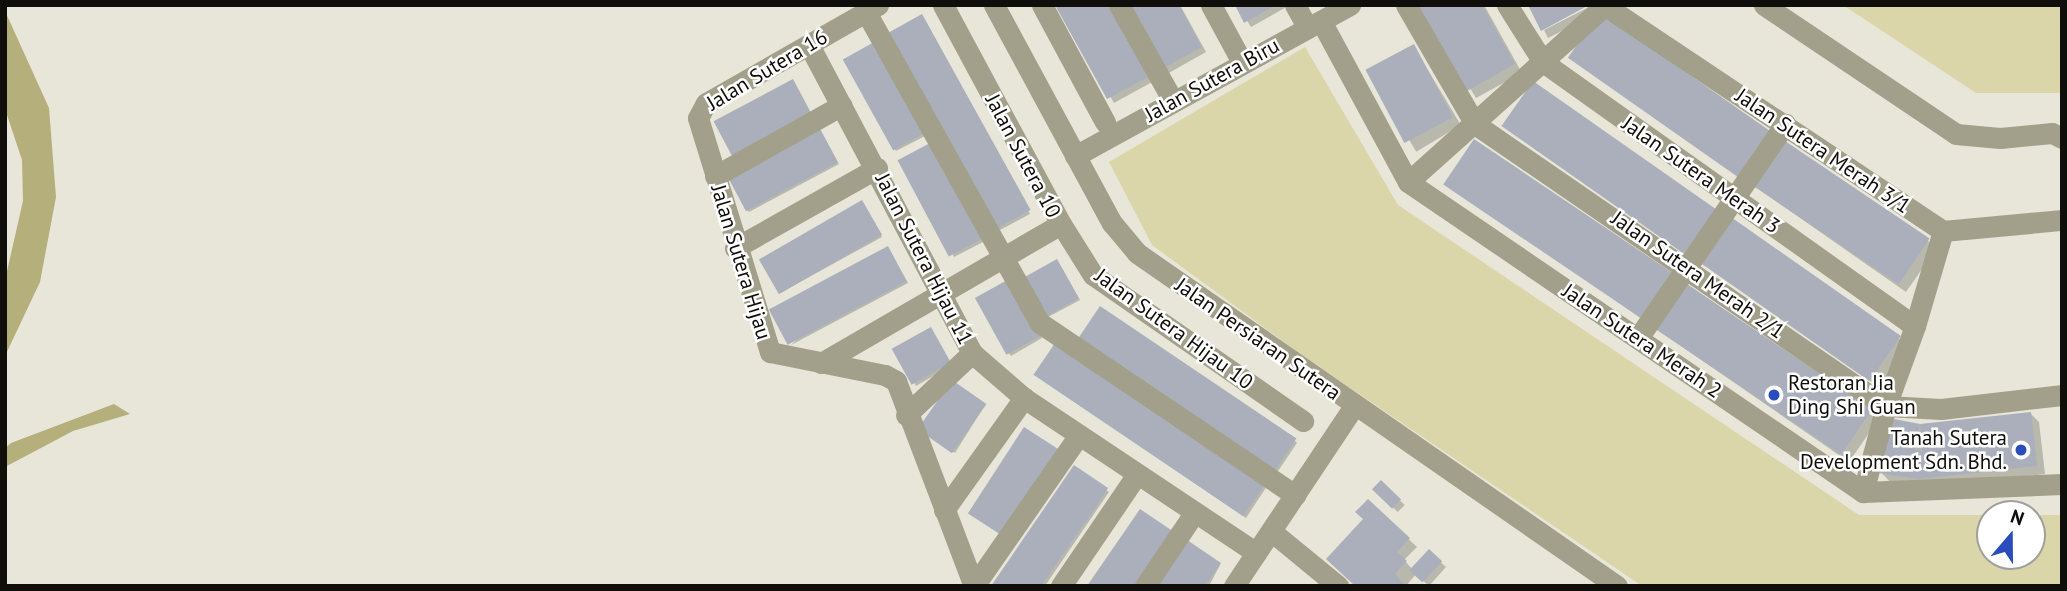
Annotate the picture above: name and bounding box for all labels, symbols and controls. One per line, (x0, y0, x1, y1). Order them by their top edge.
street label: Jalan Sutera 16 (702, 24, 832, 116)
street label: Jalan Sutera Biru (1140, 33, 1284, 127)
street label: Jalan Sutera Merah 3/1 (1731, 83, 1915, 219)
street label: Jalan Sutera 10 (980, 90, 1066, 222)
street label: Jalan Sutera Merah 3 (1617, 111, 1785, 239)
street label: Jalan Sutera Hijau 11 (870, 169, 978, 349)
street label: Jalan Sutera Hijau (705, 182, 777, 342)
street label: Jalan Sutera Merah 2/1 (1607, 206, 1789, 344)
street label: Jalan Sutera Hijau 10 (1090, 263, 1258, 395)
street label: Jalan Persiaran Sutera (1170, 272, 1346, 406)
street label: Jalan Sutera Merah 2 (1558, 278, 1726, 404)
place label: Restoran Jia Ding Shi Guan (1788, 370, 1916, 420)
marker: Restoran Jia Ding Shi Guan (1766, 387, 1782, 403)
place label: Tanah Sutera Development Sdn. Bhd. (1798, 425, 2007, 475)
marker: Tanah Sutera Development Sdn. Bhd. (2013, 442, 2029, 458)
north arrow (1976, 500, 2046, 570)
text: N (2008, 504, 2027, 531)

